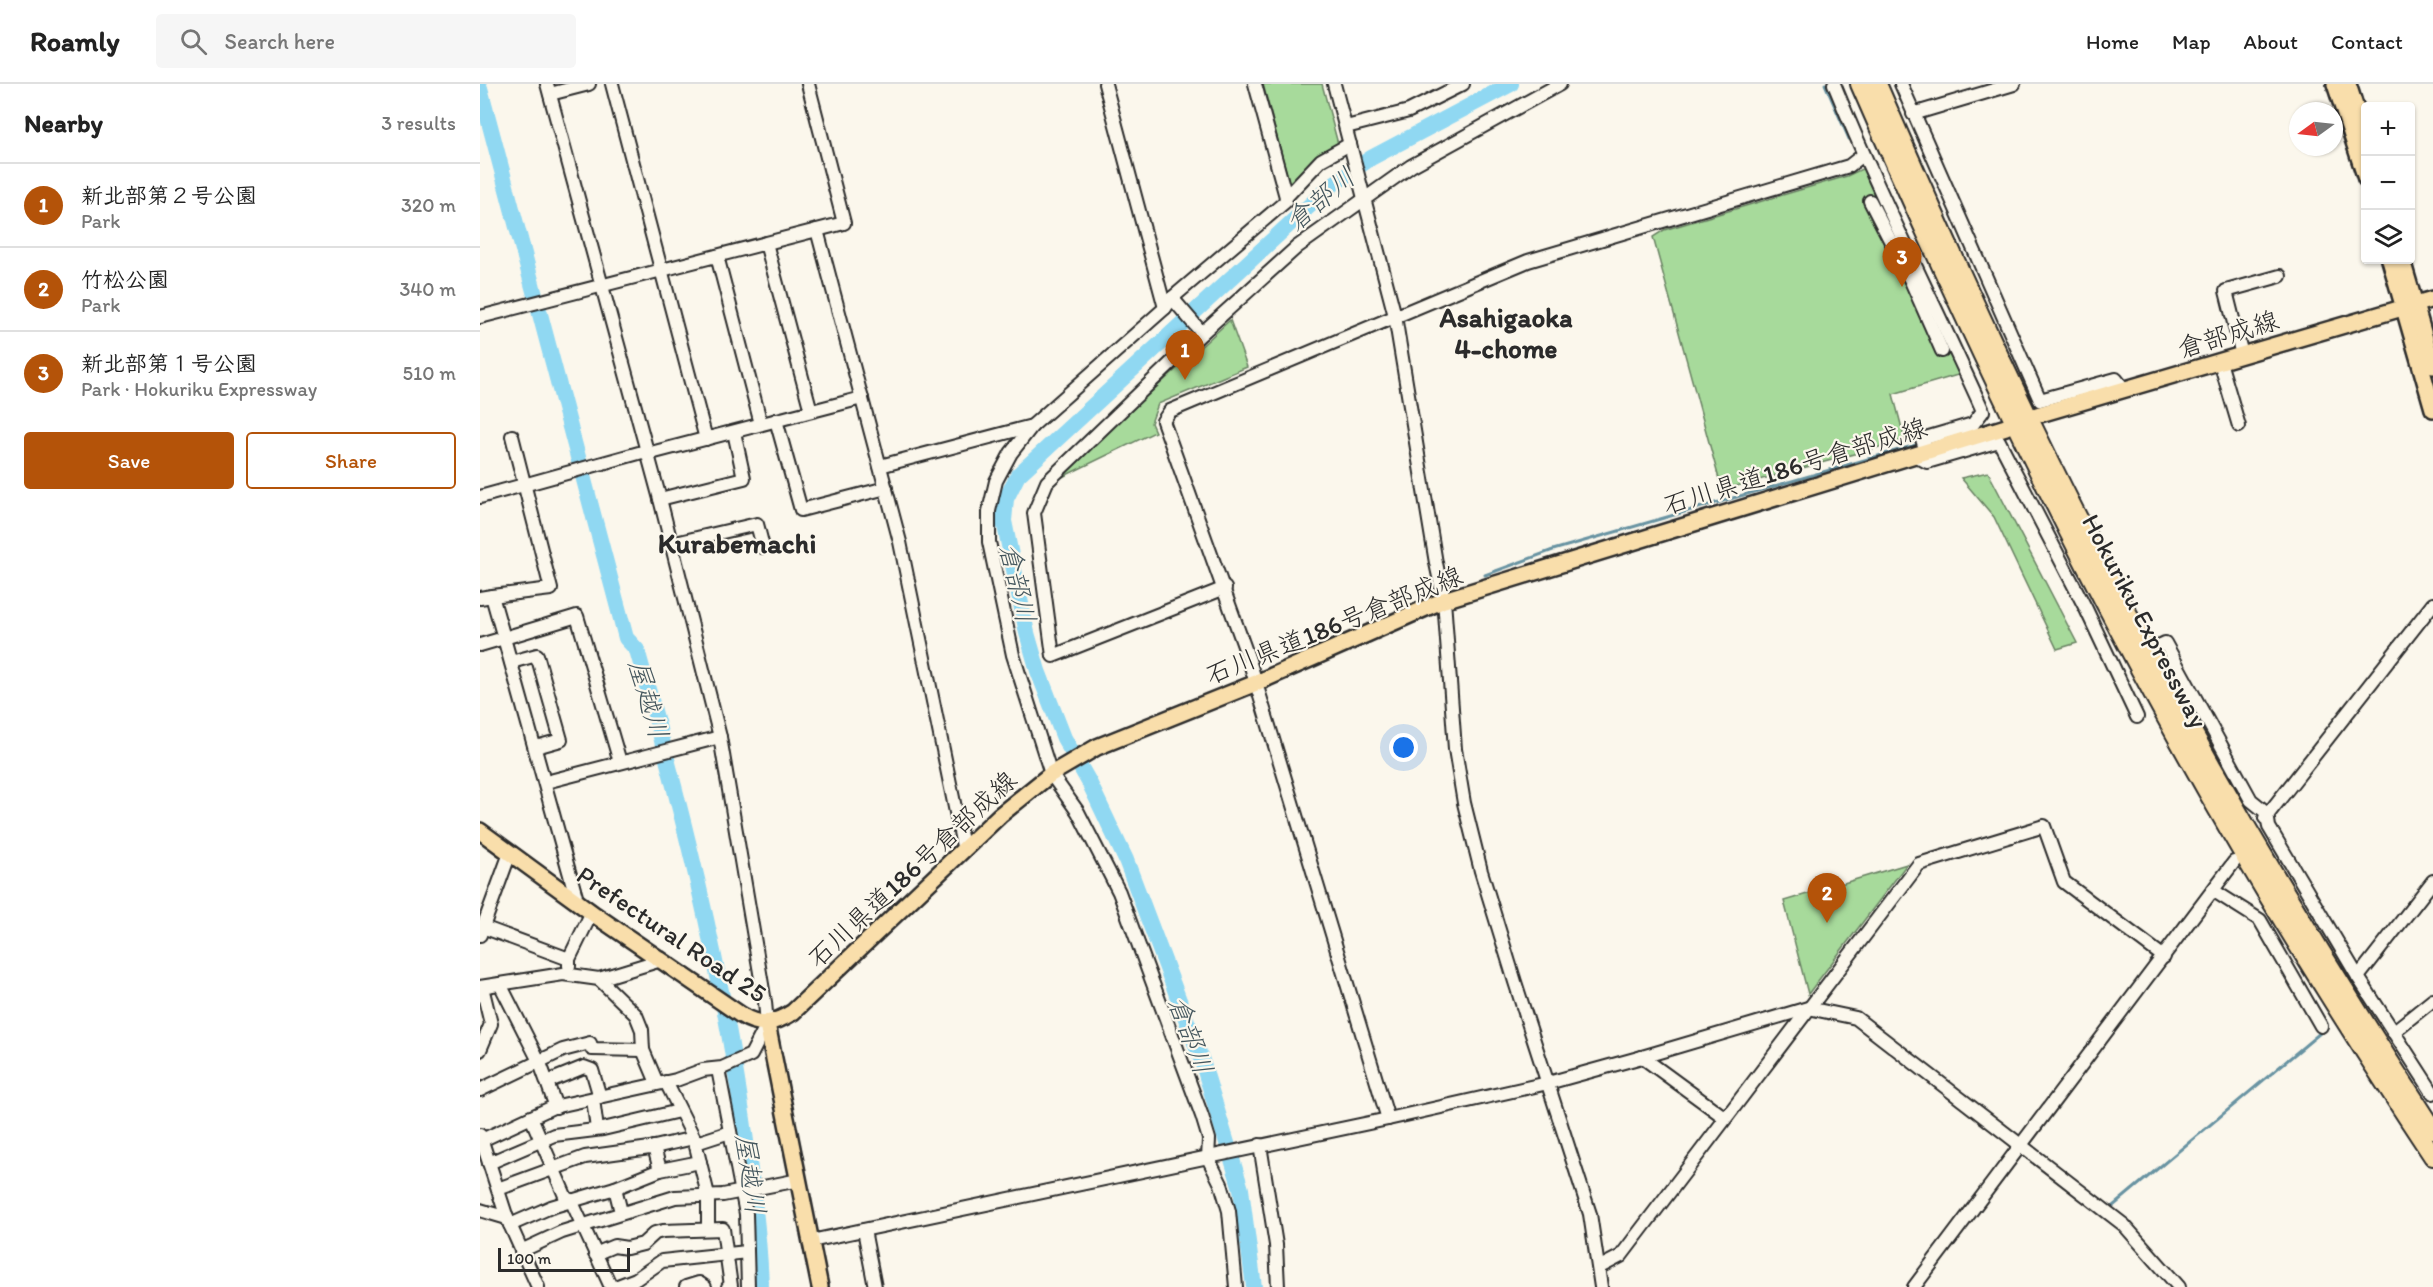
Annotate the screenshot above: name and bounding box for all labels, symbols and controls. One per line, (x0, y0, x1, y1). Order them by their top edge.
search box (156, 14, 576, 68)
text: Roamly (30, 24, 120, 58)
icon: search (177, 25, 210, 58)
text: Search here (225, 28, 335, 55)
text: Home (2086, 29, 2139, 54)
text: Map (2172, 29, 2211, 54)
text: About (2244, 29, 2298, 54)
text: Contact (2331, 29, 2403, 54)
north arrow (2289, 102, 2343, 156)
map controls (2361, 102, 2415, 264)
button: + (2361, 102, 2415, 156)
text: Nearby (24, 107, 103, 139)
text: 3 results (381, 111, 456, 135)
button: − (2361, 156, 2415, 210)
water label: 倉部川 (1278, 160, 1362, 238)
text: 新北部第２号公園 (81, 182, 257, 209)
text: 1 (39, 193, 48, 217)
text: 320 m (401, 193, 456, 217)
text: Park (81, 209, 120, 233)
button: layers (2361, 210, 2415, 264)
pin: 3 (1882, 238, 1922, 287)
text: 竹松公園 (81, 266, 169, 293)
text: 2 (38, 277, 49, 301)
text: 340 m (399, 277, 456, 301)
text: Park (81, 293, 120, 317)
district label: Asahigaoka 4-chome (1438, 301, 1573, 365)
street label: 倉部成線 (2174, 303, 2282, 365)
pin: 1 (1166, 330, 1204, 380)
text: 新北部第１号公園 (81, 350, 257, 377)
text: 3 (38, 361, 49, 385)
text: 510 m (403, 361, 456, 385)
text: Park · Hokuriku Expressway (81, 377, 317, 401)
street label: 石川県道186号倉部成線 (1659, 411, 1931, 521)
button: Save (24, 432, 234, 489)
button: Share (246, 432, 456, 489)
street label: Hokuriku Expressway (2075, 508, 2215, 734)
district label: Kurabemachi (658, 526, 816, 560)
water label: 倉部川 (993, 540, 1043, 626)
street label: 石川県道186号倉部成線 (1201, 559, 1467, 691)
water label: 屋越川 (622, 656, 676, 742)
your location (1389, 733, 1418, 762)
street label: 石川県道186号倉部成線 (801, 764, 1023, 974)
street label: Prefectural Road 25 (571, 858, 773, 1010)
pin: 2 (1808, 874, 1846, 923)
water label: 倉部川 (1162, 991, 1220, 1079)
water label: 屋越川 (729, 1132, 773, 1216)
scale bar (498, 1245, 630, 1272)
text: 100 m (507, 1249, 551, 1268)

